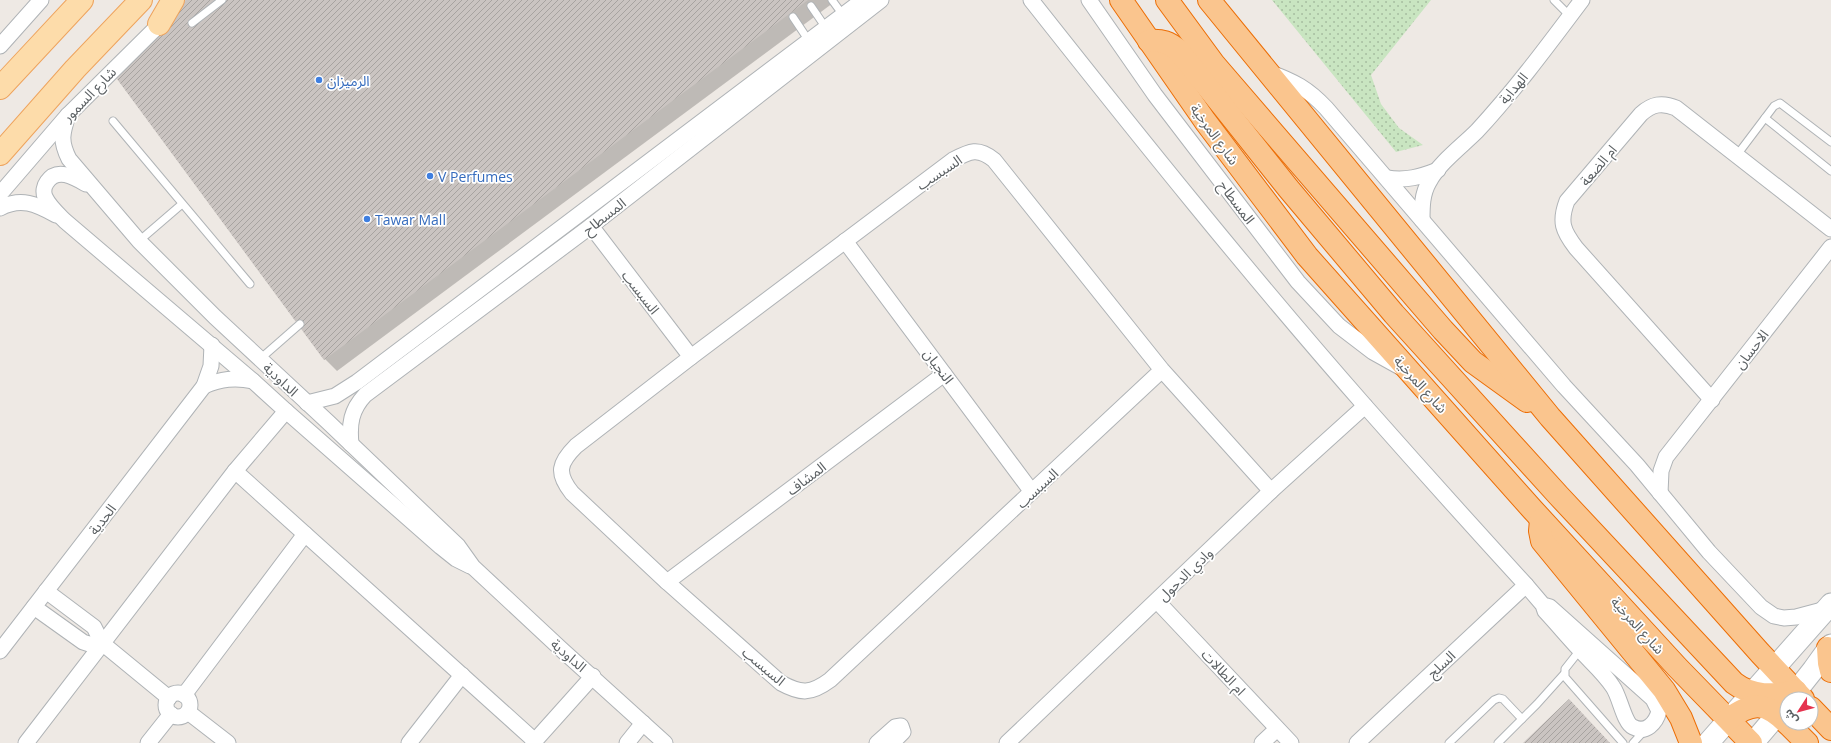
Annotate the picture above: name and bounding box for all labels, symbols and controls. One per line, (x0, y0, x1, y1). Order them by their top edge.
street label: شارع السمور (57, 62, 121, 128)
street label: الهداية (1494, 68, 1532, 108)
place label: الرميزان (327, 71, 370, 90)
marker: الرميزان (314, 75, 324, 85)
street label: شارع المرخية (1185, 100, 1244, 170)
street label: ام الضعة (1575, 140, 1622, 191)
street label: السبسب (913, 150, 965, 194)
place label: V Perfumes (438, 167, 513, 186)
marker: V Perfumes (425, 171, 435, 181)
street label: المسطاح (1213, 176, 1260, 229)
street label: المسطاح (578, 193, 631, 240)
place label: Tawar Mall (375, 210, 446, 229)
marker: Tawar Mall (362, 214, 372, 224)
street label: السبسب (618, 266, 664, 318)
street label: الاحسان (1730, 325, 1772, 373)
street label: النجيان (920, 344, 958, 388)
street label: شارع المرخية (1389, 351, 1452, 418)
street label: الداودية (259, 358, 303, 400)
street label: المشاف (782, 457, 830, 499)
street label: السبسب (1012, 464, 1062, 512)
street label: الحدية (84, 500, 120, 538)
street label: وادي الدحول (1153, 543, 1218, 607)
street label: شارع المرخية (1606, 592, 1669, 659)
street label: الداودية (547, 634, 591, 676)
street label: السبسب (738, 642, 790, 690)
street label: ام الطالات (1196, 645, 1250, 701)
street label: السلج (1423, 646, 1461, 683)
north arrow (1779, 691, 1819, 731)
text: ش (1780, 707, 1801, 728)

